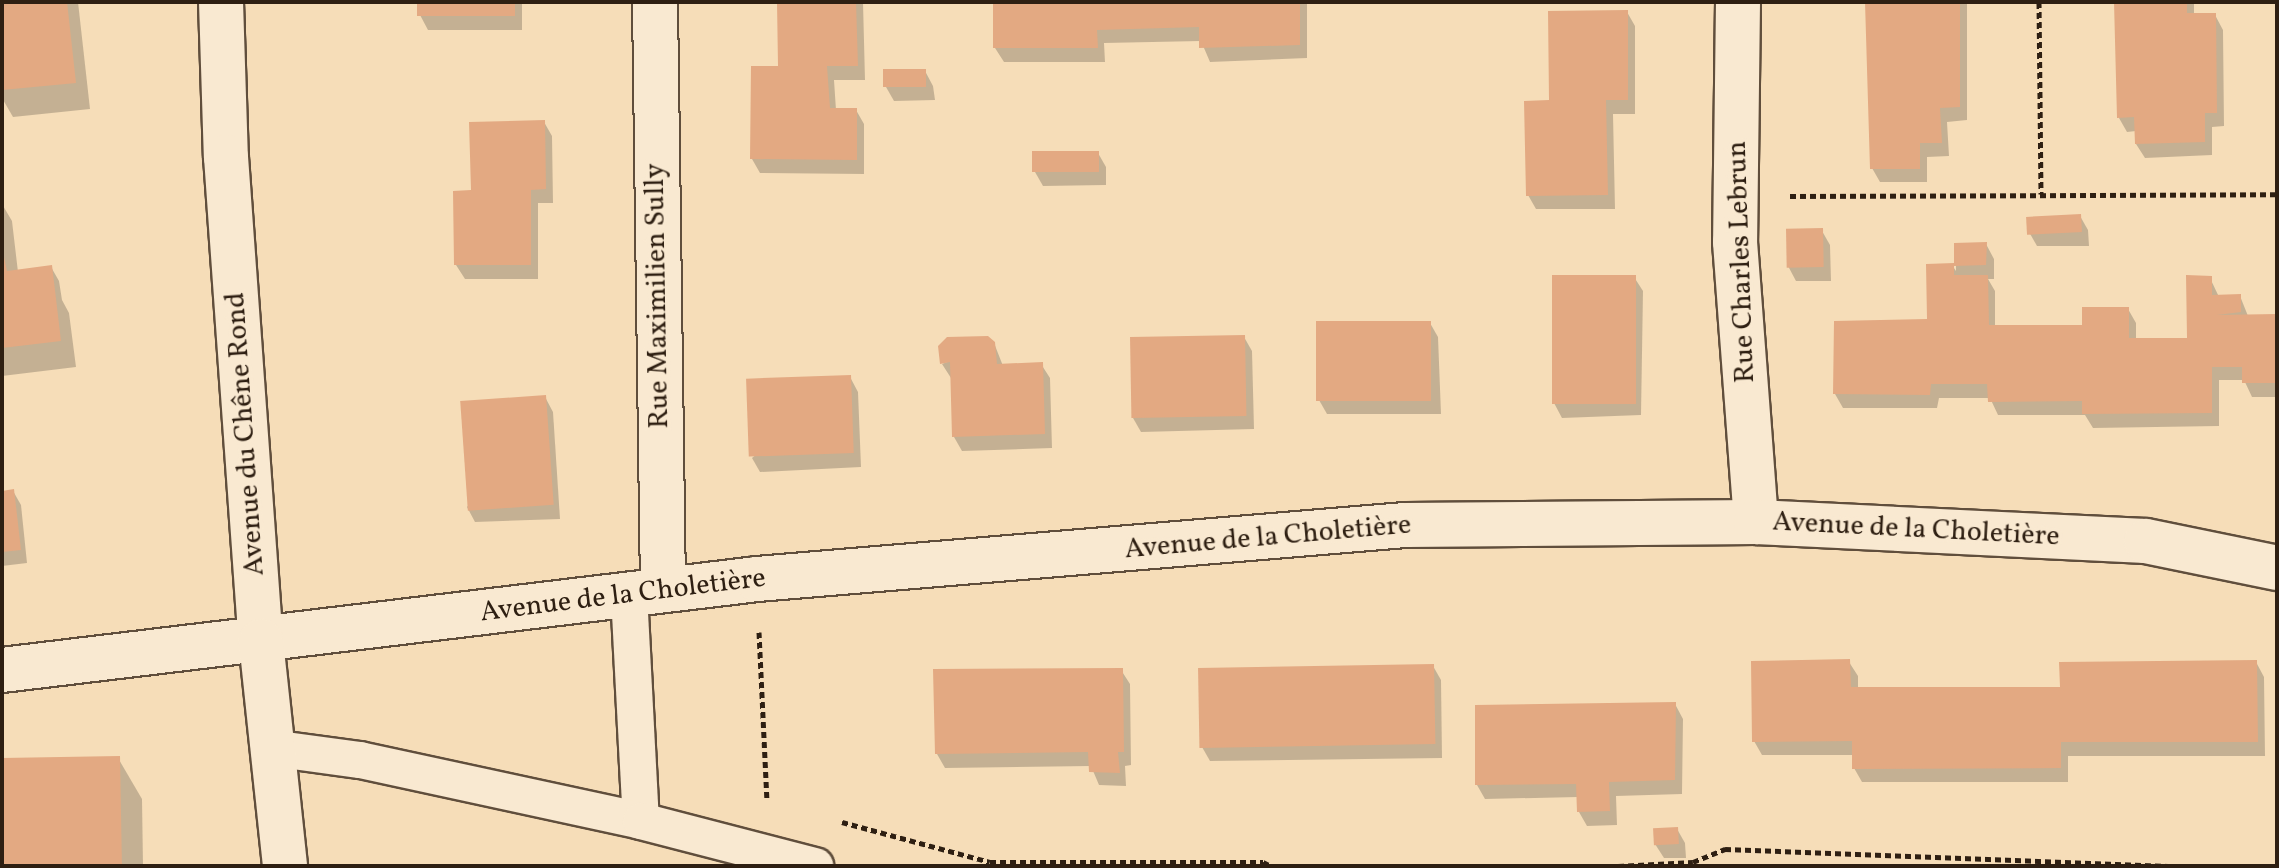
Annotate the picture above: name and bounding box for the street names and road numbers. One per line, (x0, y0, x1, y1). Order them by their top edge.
street label: Rue Charles Lebrun (1721, 140, 1763, 384)
street label: Rue Maximilien Sully (639, 163, 677, 429)
street label: Avenue du Chêne Rond (219, 291, 273, 577)
street label: Avenue de la Choletière (1772, 506, 2060, 554)
street label: Avenue de la Choletière (1123, 509, 1413, 567)
street label: Avenue de la Choletière (478, 562, 768, 630)

